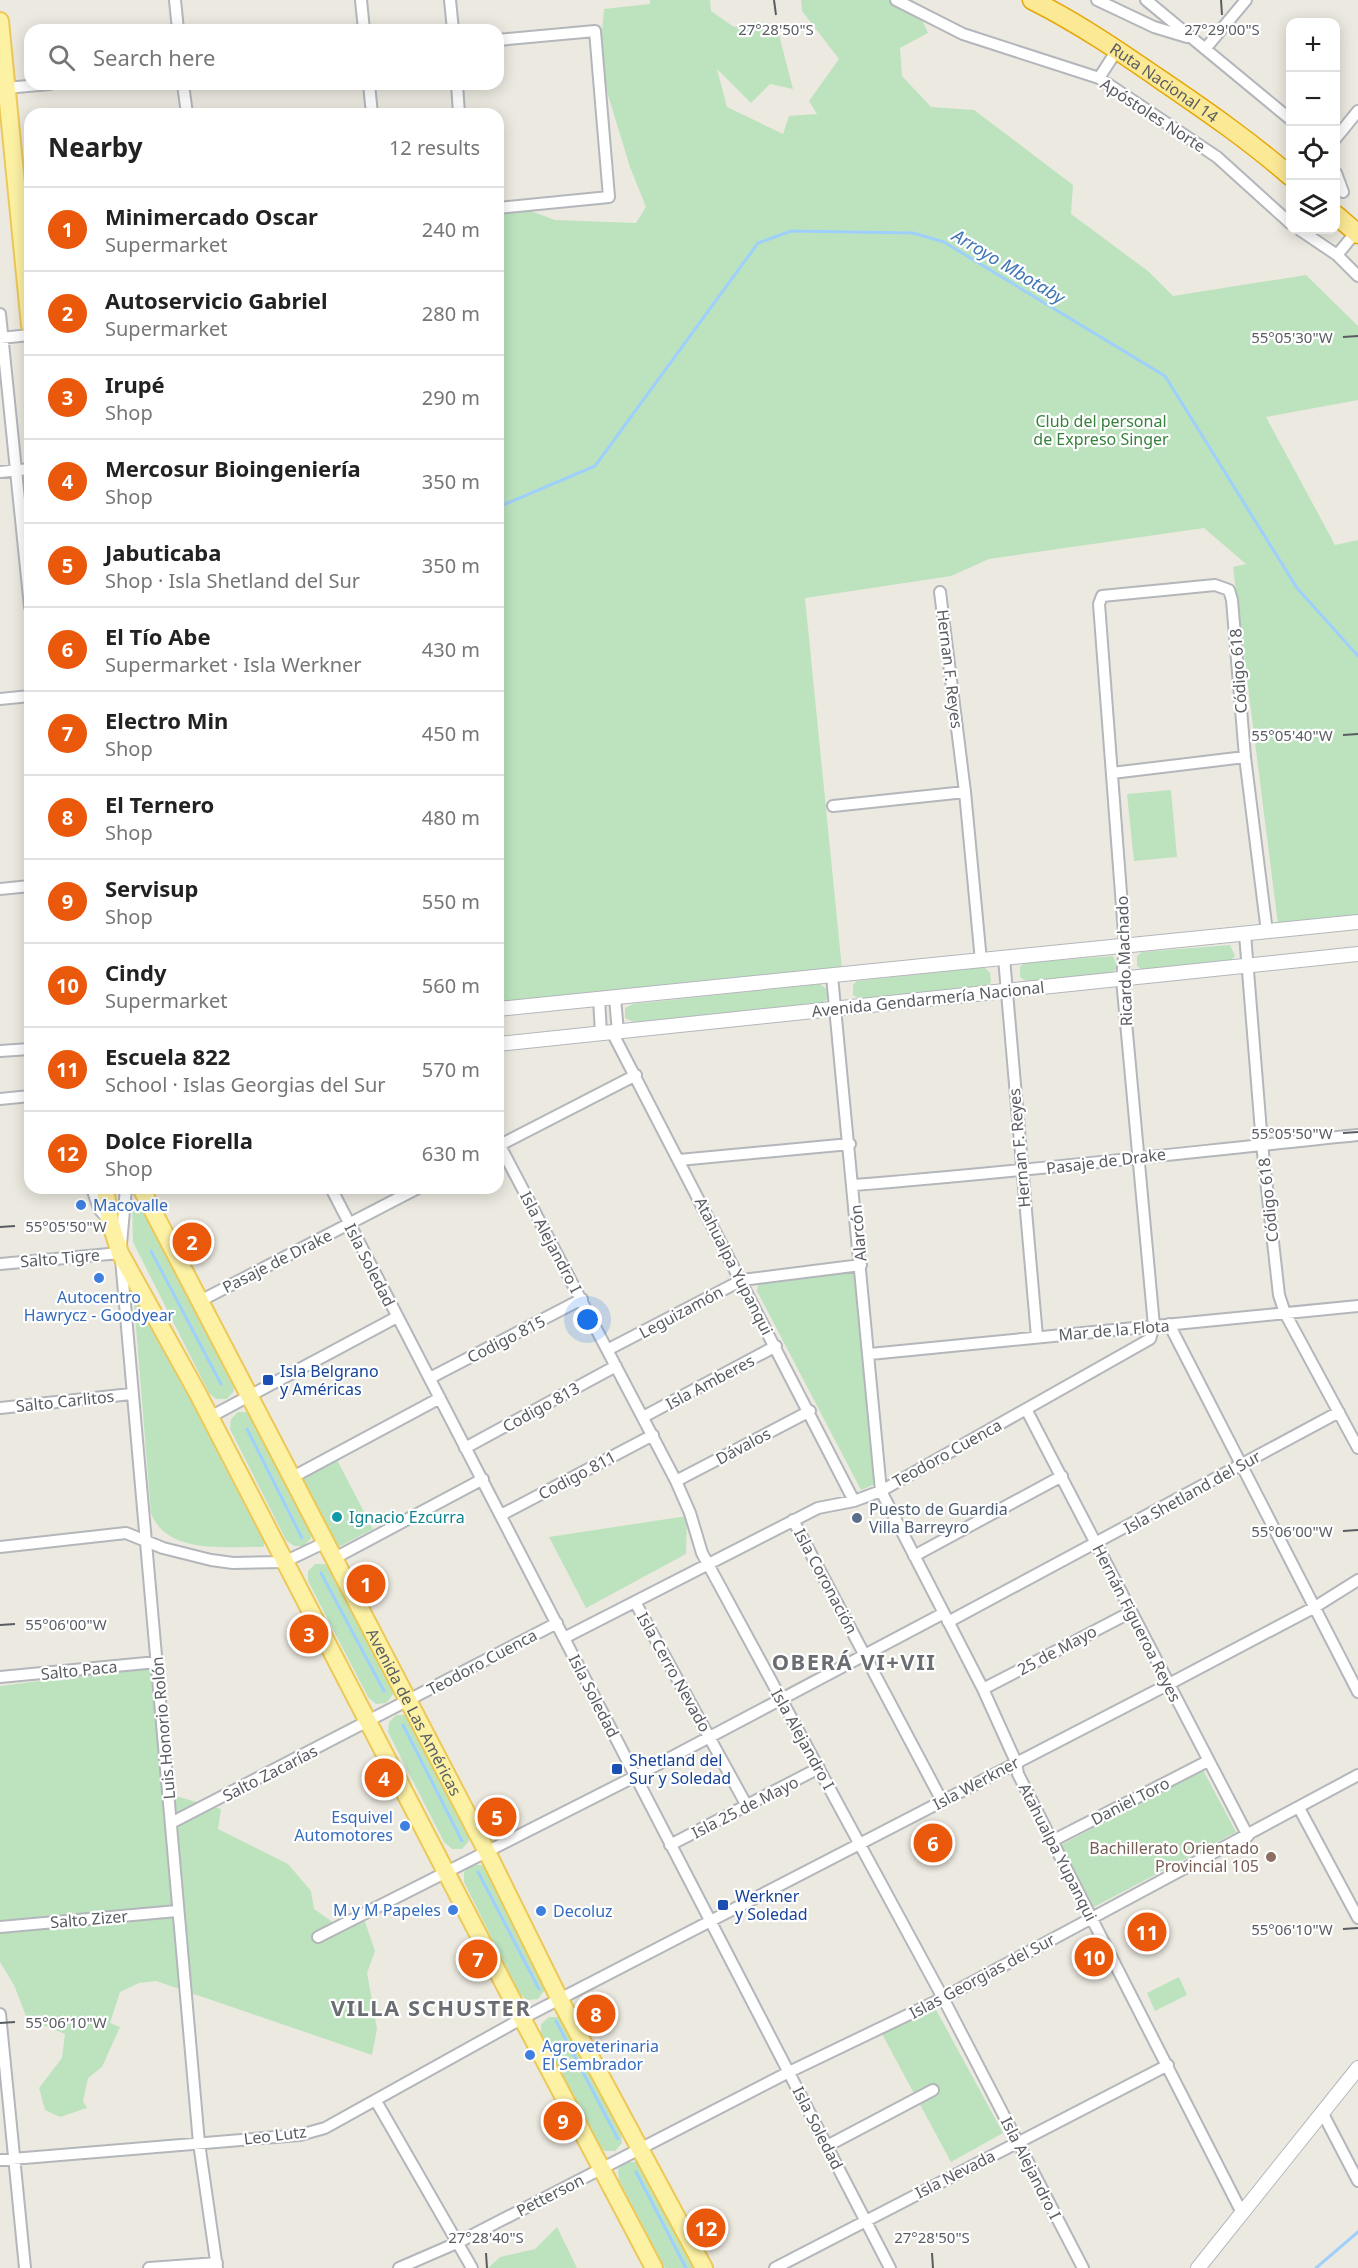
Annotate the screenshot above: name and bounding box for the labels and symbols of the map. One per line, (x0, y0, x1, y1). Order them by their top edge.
text: 27°28'50"S (738, 19, 814, 39)
text: 27°29'00"S (1184, 19, 1260, 39)
street label: Ruta Nacional 14 (1106, 37, 1223, 127)
street label: Apóstoles Norte (1096, 73, 1210, 157)
water label: Arroyo Mbotaby (946, 222, 1071, 310)
text: 55°05'30"W (1251, 327, 1333, 347)
park label: Club del personal de Expreso Singer (1033, 410, 1169, 450)
street label: Hernan F. Reyes (932, 608, 968, 730)
street label: Código 618 (1224, 628, 1252, 714)
text: 55°05'40"W (1251, 725, 1333, 745)
street label: Ricardo Machado (1111, 896, 1137, 1026)
street label: Avenida Gendarmería Nacional (811, 976, 1045, 1022)
street label: Hernan F. Reyes (1003, 1087, 1035, 1209)
text: 55°05'50"W (1251, 1123, 1333, 1143)
street label: Pasaje de Drake (1045, 1143, 1167, 1179)
street label: Código 618 (1253, 1157, 1283, 1243)
street label: Isla Alejandro I (515, 1187, 587, 1297)
street label: Atahualpa Yupanqui (690, 1193, 778, 1339)
place label: Macovalle (93, 1194, 168, 1216)
marker: Macovalle (74, 1198, 88, 1212)
street label: Alarcón (845, 1204, 871, 1262)
text: 55°05'50"W (25, 1216, 107, 1236)
pin: 2 (172, 1220, 212, 1264)
street label: Isla Soledad (340, 1220, 400, 1310)
street label: Pasaje de Drake (218, 1224, 336, 1298)
street label: Salto Tigre (19, 1244, 101, 1272)
marker: Autocentro Hawrycz - Goodyear (92, 1271, 106, 1285)
street label: Leguizamón (635, 1281, 727, 1343)
place label: Autocentro Hawrycz - Goodyear (24, 1286, 175, 1326)
your location (573, 1305, 602, 1334)
street label: Codigo 815 (463, 1310, 549, 1368)
street label: Mar de la Flota (1058, 1314, 1170, 1346)
street label: Isla Amberes (662, 1349, 758, 1415)
place label: Isla Belgrano y Américas (280, 1360, 379, 1400)
marker: Isla Belgrano y Américas (261, 1373, 275, 1387)
street label: Codigo 813 (499, 1377, 583, 1437)
street label: Salto Carlitos (15, 1385, 115, 1417)
street label: Teodoro Cuenca (888, 1414, 1006, 1492)
street label: Dávalos (712, 1422, 774, 1470)
street label: Codigo 811 (534, 1445, 620, 1505)
street label: Isla Shetland del Sur (1120, 1445, 1265, 1539)
place label: Puesto de Guardia Villa Barreyro (869, 1498, 1008, 1538)
place label: Ignacio Ezcurra (349, 1506, 465, 1528)
marker: Ignacio Ezcurra (330, 1510, 344, 1524)
marker: Puesto de Guardia Villa Barreyro (850, 1511, 864, 1525)
text: 55°06'00"W (1251, 1521, 1333, 1541)
street label: Isla Coronación (789, 1524, 863, 1638)
street label: Hernán Figueroa Reyes (1088, 1540, 1186, 1706)
pin: 1 (346, 1562, 386, 1606)
street label: Isla Cerro Nevado (632, 1608, 716, 1736)
pin: 3 (290, 1612, 328, 1656)
text: 55°06'00"W (25, 1614, 107, 1634)
street label: 25 de Mayo (1014, 1620, 1100, 1680)
street label: Teodoro Cuenca (423, 1624, 541, 1700)
street label: Avenida de Las Américas (361, 1625, 467, 1800)
district label: OBERÁ VI+VII (772, 1646, 936, 1676)
street label: Isla Soledad (564, 1651, 624, 1741)
street label: Salto Paca (40, 1655, 118, 1685)
street label: Luis Honorio Rolón (146, 1656, 180, 1800)
street label: Isla Alejandro I (766, 1685, 840, 1793)
street label: Salto Zacarías (219, 1740, 321, 1806)
place label: Shetland del Sur y Soledad (629, 1749, 731, 1789)
street label: Isla Werkner (929, 1751, 1023, 1815)
pin: 4 (364, 1756, 404, 1800)
marker: Shetland del Sur y Soledad (610, 1762, 624, 1776)
street label: Isla 25 de Mayo (688, 1771, 802, 1843)
street label: Daniel Toro (1087, 1772, 1173, 1830)
street label: Atahualpa Yupanqui (1014, 1779, 1102, 1925)
pin: 5 (478, 1794, 516, 1840)
place label: Esquivel Automotores (294, 1806, 393, 1846)
marker: Esquivel Automotores (398, 1819, 412, 1833)
pin: 6 (914, 1820, 952, 1866)
place label: Bachillerato Orientado Provincial 105 (1089, 1837, 1259, 1877)
marker: Bachillerato Orientado Provincial 105 (1264, 1850, 1278, 1864)
place label: Werkner y Soledad (735, 1885, 808, 1925)
marker: Werkner y Soledad (716, 1898, 730, 1912)
place label: M y M Papeles (333, 1899, 441, 1921)
place label: Decoluz (553, 1900, 613, 1922)
marker: M y M Papeles (446, 1903, 460, 1917)
marker: Decoluz (534, 1904, 548, 1918)
street label: Salto Zizer (49, 1905, 129, 1933)
pin: 11 (1128, 1910, 1166, 1954)
text: 55°06'10"W (1251, 1919, 1333, 1939)
street label: Islas Georgias del Sur (905, 1928, 1059, 2024)
pin: 10 (1074, 1934, 1114, 1980)
pin: 7 (458, 1936, 498, 1982)
district label: VILLA SCHUSTER (331, 1992, 531, 2022)
pin: 8 (576, 1992, 616, 2036)
text: 55°06'10"W (25, 2012, 107, 2032)
place label: Agroveterinaria El Sembrador (542, 2035, 659, 2075)
marker: Agroveterinaria El Sembrador (523, 2048, 537, 2062)
street label: Isla Soledad (788, 2083, 848, 2173)
pin: 9 (544, 2098, 582, 2144)
street label: Isla Alejandro I (996, 2113, 1066, 2223)
street label: Leo Lutz (242, 2120, 308, 2150)
street label: Isla Nevada (911, 2144, 999, 2204)
street label: Petterson (512, 2169, 588, 2221)
pin: 12 (686, 2206, 726, 2250)
text: 27°28'40"S (448, 2227, 524, 2247)
text: 27°28'50"S (894, 2227, 970, 2247)

